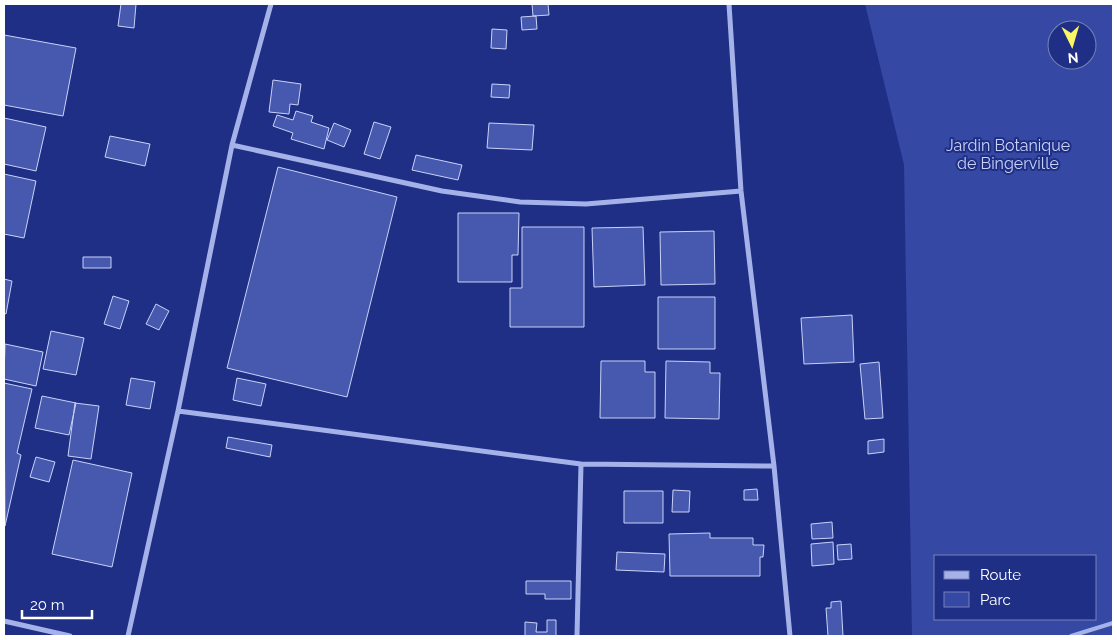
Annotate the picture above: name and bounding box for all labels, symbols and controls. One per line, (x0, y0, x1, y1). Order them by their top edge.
north arrow (1047, 20, 1097, 70)
text: N (1067, 50, 1079, 66)
park label: Jardin Botanique de Bingerville (946, 136, 1070, 173)
legend (934, 555, 1097, 620)
text: Route (980, 566, 1021, 584)
scale bar (22, 588, 92, 620)
text: Parc (980, 591, 1011, 609)
text: 20 m (30, 596, 65, 614)

